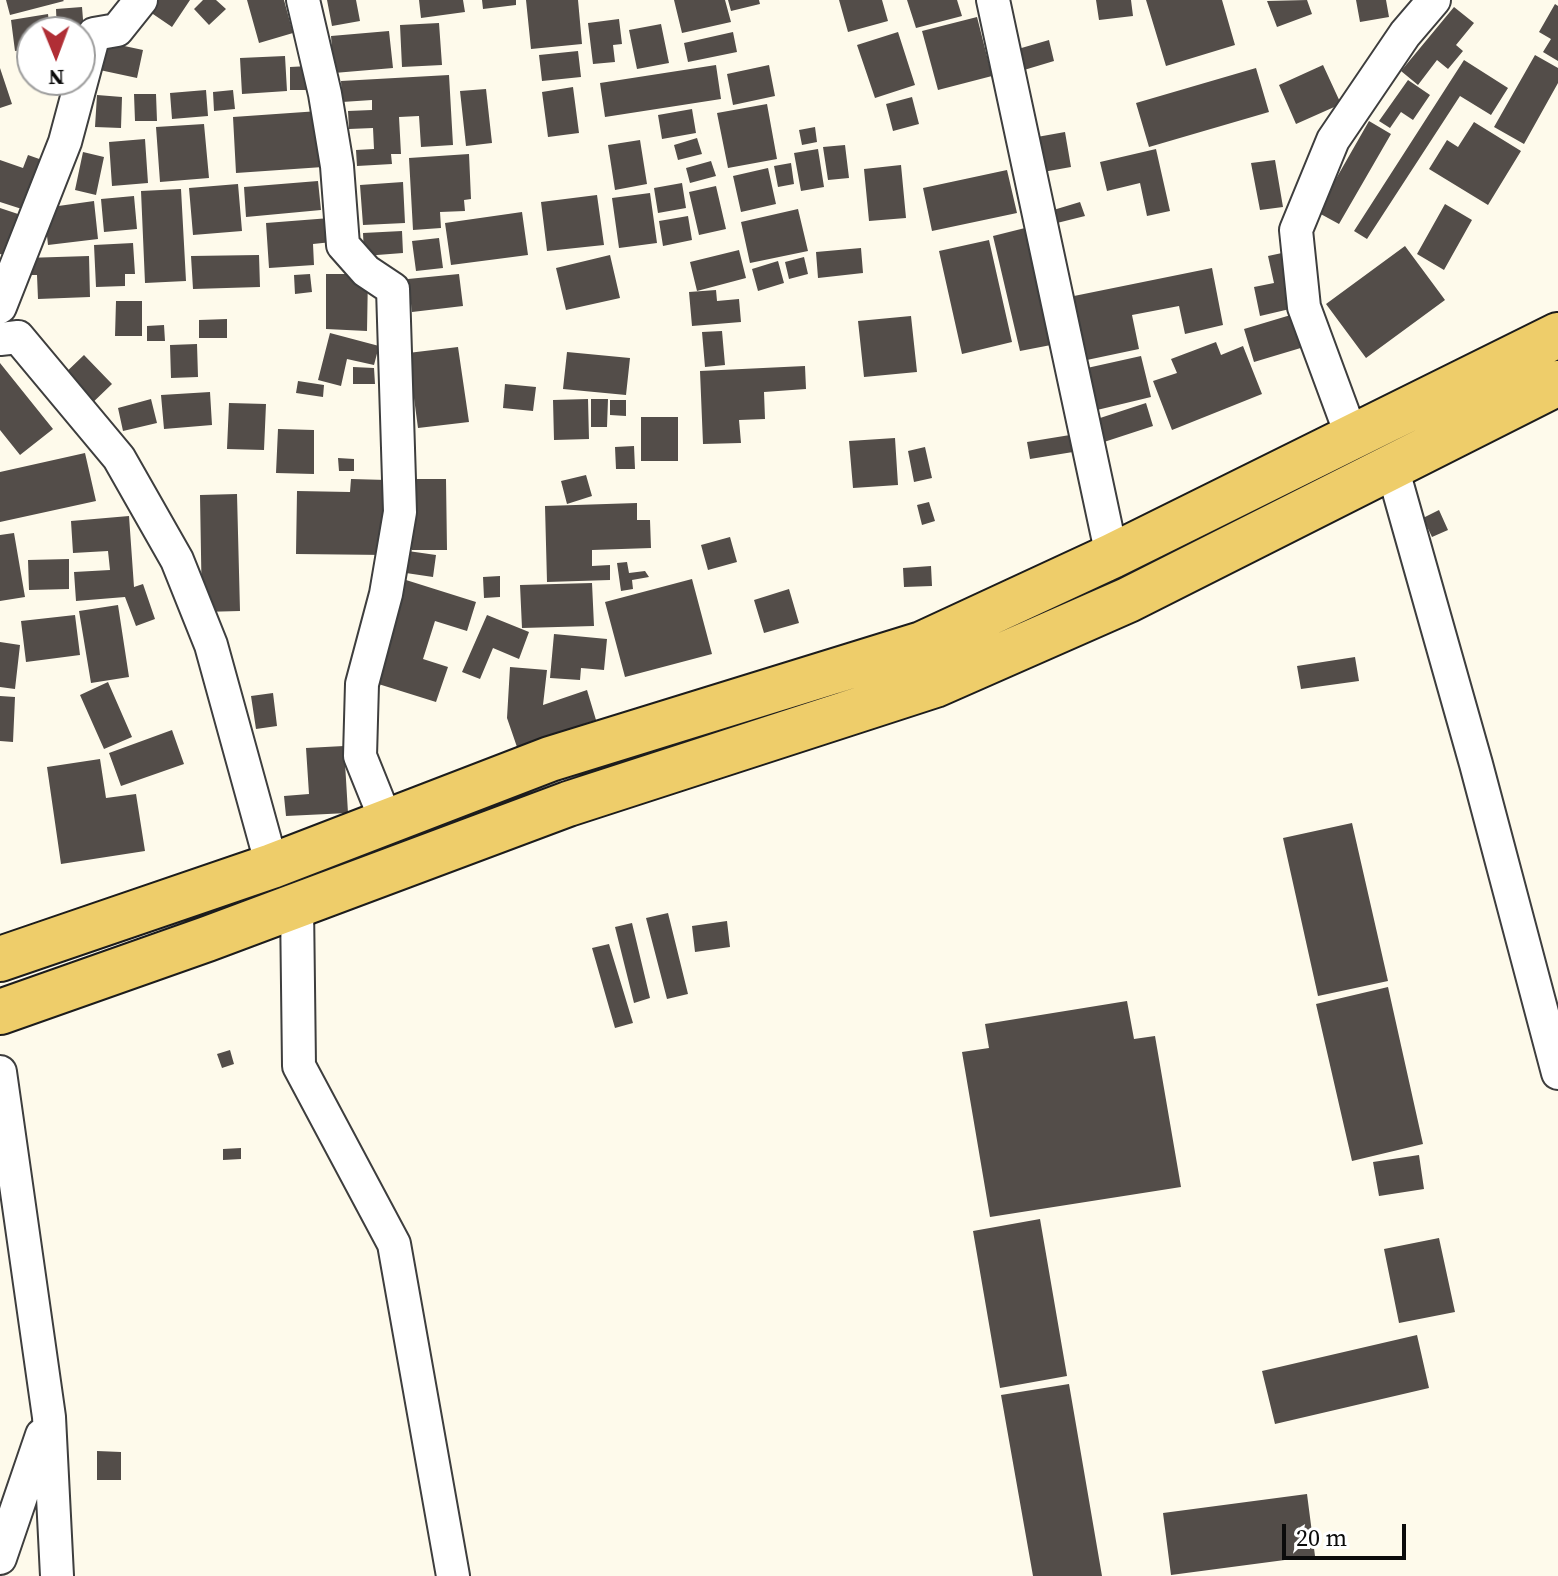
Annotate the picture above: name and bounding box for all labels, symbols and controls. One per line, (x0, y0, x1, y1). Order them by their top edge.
north arrow (16, 16, 96, 96)
text: N (48, 63, 65, 93)
scale bar (1286, 1508, 1410, 1558)
text: 20 m (1296, 1521, 1347, 1554)

